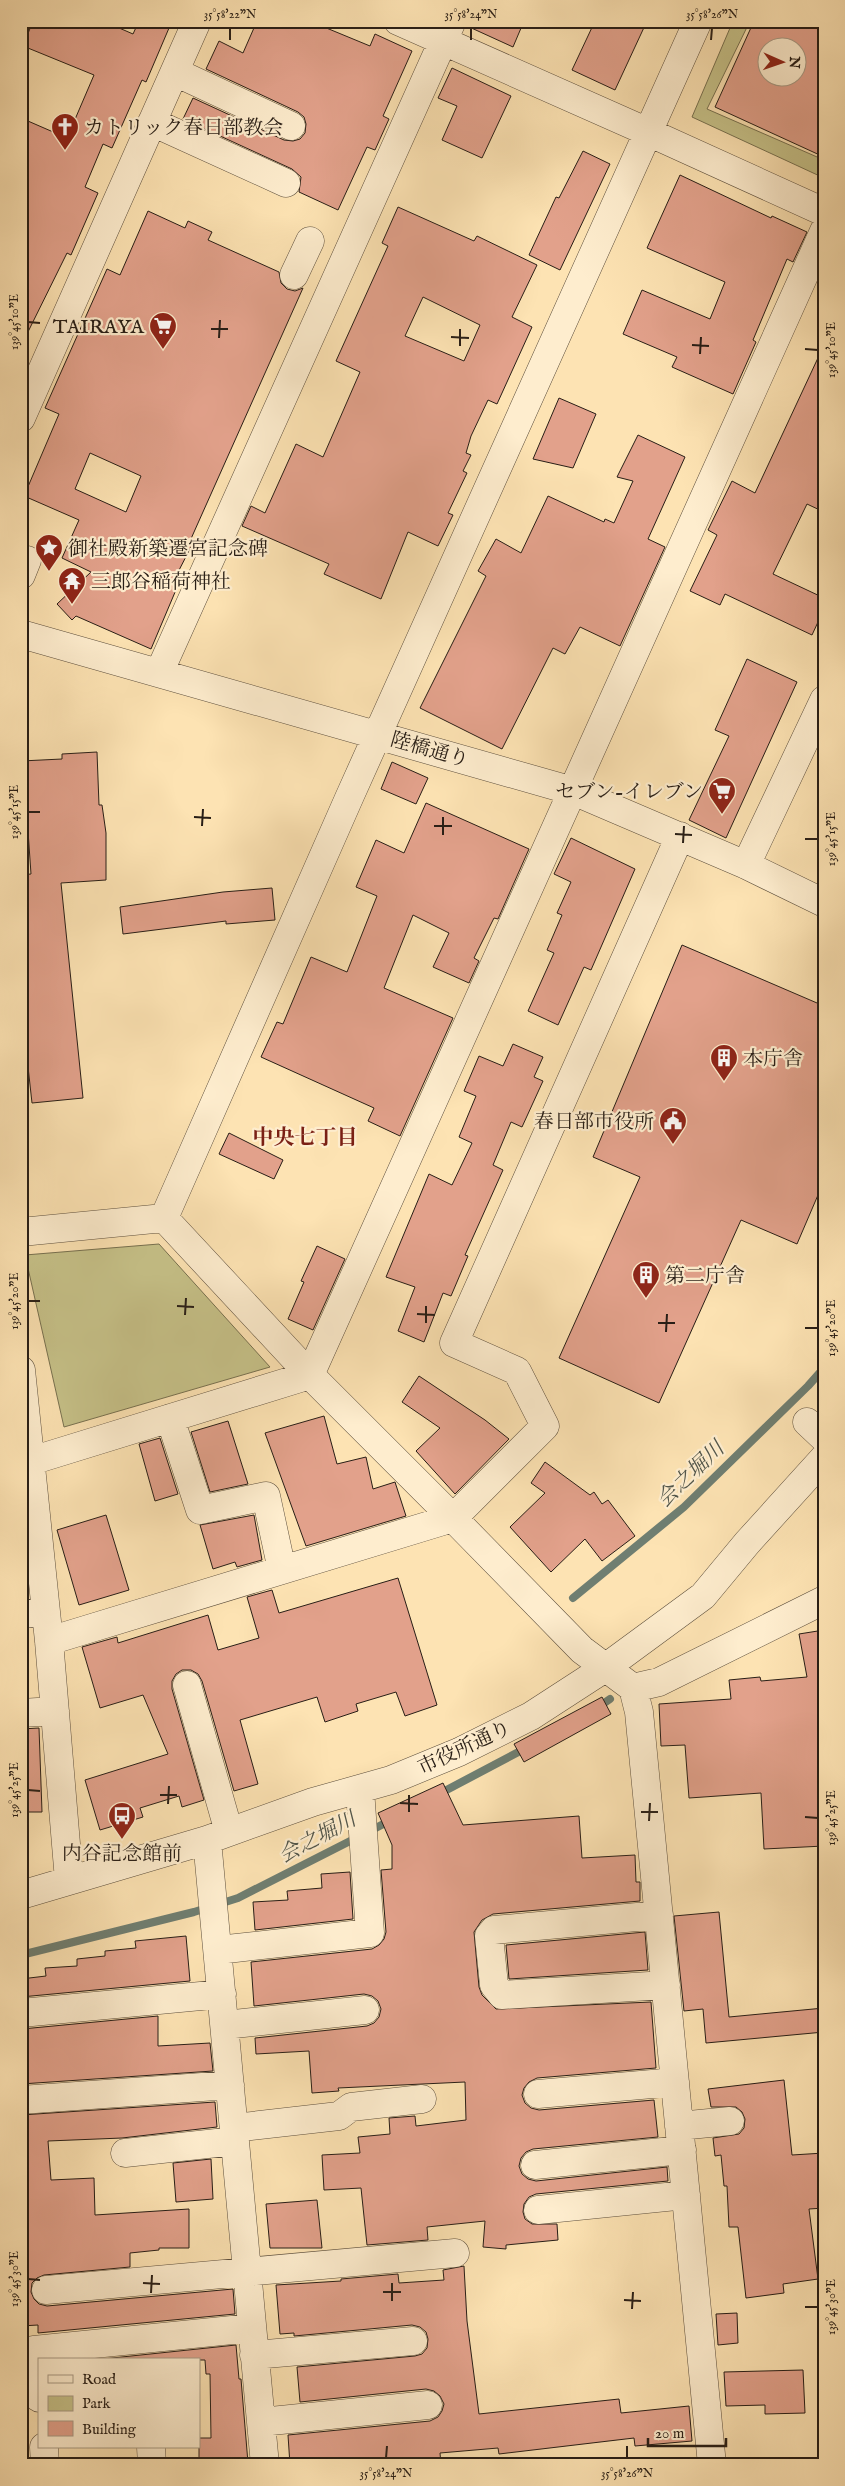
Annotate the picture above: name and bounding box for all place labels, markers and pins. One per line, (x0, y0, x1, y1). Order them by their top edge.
church icon: カトリック春日部教会 (50, 112, 80, 151)
place label: カトリック春日部教会 (84, 116, 283, 141)
supermarket icon: TAIRAYA (148, 311, 178, 350)
place label: TAIRAYA (53, 315, 144, 340)
place icon: 御社殿新築遷宮記念碑 (34, 533, 64, 572)
place label: 御社殿新築遷宮記念碑 (68, 537, 268, 562)
temple icon: 三郎谷稲荷神社 (57, 566, 87, 605)
place label: 三郎谷稲荷神社 (91, 570, 231, 595)
supermarket icon: セブン-イレブン (707, 776, 737, 815)
place label: セブン-イレブン (555, 780, 703, 805)
building icon: 本庁舎 (709, 1043, 739, 1082)
place label: 本庁舎 (743, 1047, 803, 1072)
public building icon: 春日部市役所 (658, 1106, 688, 1145)
place label: 春日部市役所 (534, 1110, 654, 1135)
building icon: 第二庁舎 (631, 1260, 661, 1299)
place label: 第二庁舎 (665, 1264, 745, 1289)
bus stop icon: 内谷記念館前 (107, 1801, 137, 1840)
place label: 内谷記念館前 (62, 1842, 182, 1867)

